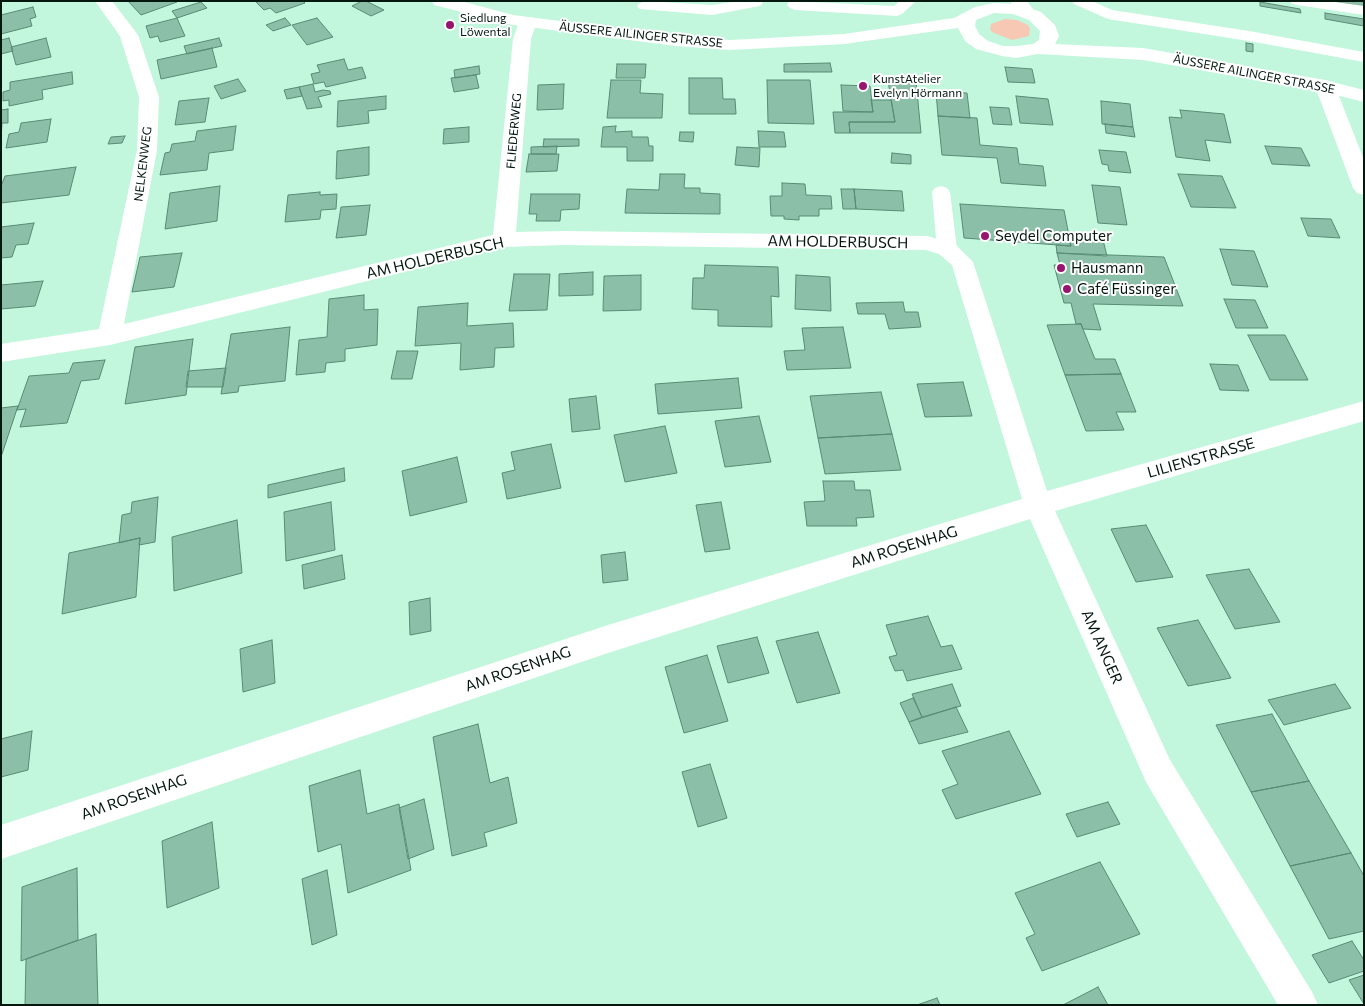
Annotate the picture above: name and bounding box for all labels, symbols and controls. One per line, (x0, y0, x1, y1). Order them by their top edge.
place label: Siedlung Löwental (460, 11, 511, 39)
marker: Siedlung Löwental (444, 19, 456, 31)
street label: ÄUSSERE AILINGER STRASSE (558, 19, 724, 51)
street label: ÄUSSERE AILINGER STRASSE (1172, 51, 1336, 97)
place label: KunstAtelier Evelyn Hörmann (873, 72, 962, 100)
marker: KunstAtelier Evelyn Hörmann (857, 80, 869, 92)
street label: FLIEDERWEG (504, 92, 524, 170)
street label: NELKENWEG (131, 126, 155, 202)
place label: Seydel Computer (995, 227, 1112, 245)
marker: Seydel Computer (979, 230, 991, 242)
street label: AM HOLDERBUSCH (768, 232, 908, 252)
street label: AM HOLDERBUSCH (364, 233, 506, 283)
place label: Hausmann (1071, 259, 1143, 277)
marker: Hausmann (1055, 262, 1067, 274)
place label: Café Füssinger (1077, 280, 1176, 298)
marker: Café Füssinger (1061, 283, 1073, 295)
street label: LILIENSTRASSE (1145, 434, 1257, 482)
street label: AM ROSENHAG (848, 522, 960, 572)
street label: AM ANGER (1078, 607, 1126, 687)
street label: AM ROSENHAG (463, 642, 573, 696)
street label: AM ROSENHAG (79, 770, 189, 824)

